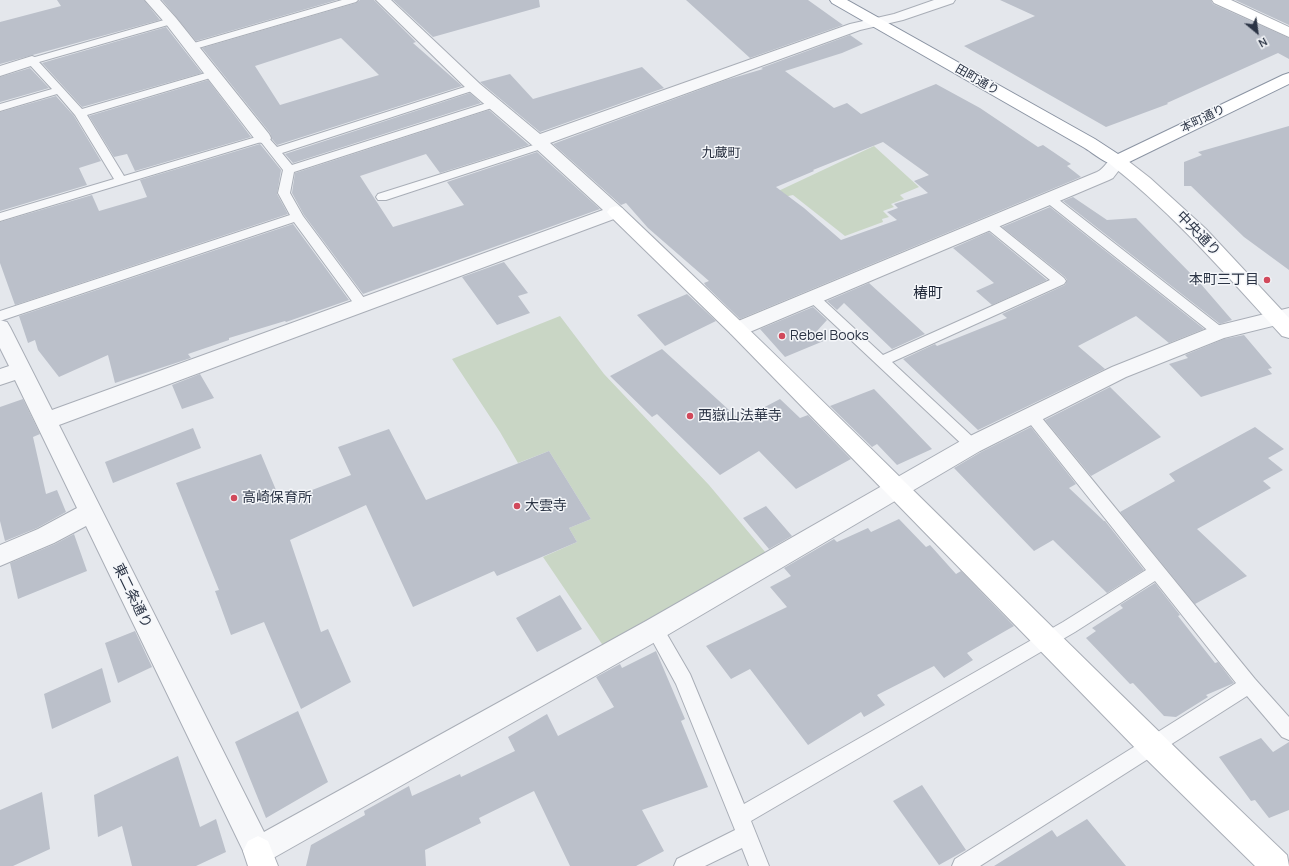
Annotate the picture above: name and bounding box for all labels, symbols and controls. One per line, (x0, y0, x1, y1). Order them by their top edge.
north arrow (1237, 12, 1277, 52)
text: N (1256, 34, 1270, 51)
street label: 田町通り (953, 62, 1001, 98)
street label: 本町通り (1178, 102, 1228, 136)
district label: 九蔵町 (702, 145, 740, 161)
street label: 中央通り (1173, 208, 1223, 260)
place label: 本町三丁目 (1189, 272, 1259, 288)
marker: 本町三丁目 (1262, 275, 1272, 285)
district label: 椿町 (913, 285, 943, 303)
place label: Rebel Books (790, 328, 869, 344)
marker: Rebel Books (777, 331, 787, 341)
place label: 西嶽山法華寺 (698, 408, 782, 424)
marker: 西嶽山法華寺 (685, 411, 695, 421)
place label: 高崎保育所 (242, 490, 312, 506)
marker: 高崎保育所 (229, 493, 239, 503)
place label: 大雲寺 (525, 498, 567, 514)
marker: 大雲寺 (512, 501, 522, 511)
street label: 東二条通り (109, 561, 155, 631)

